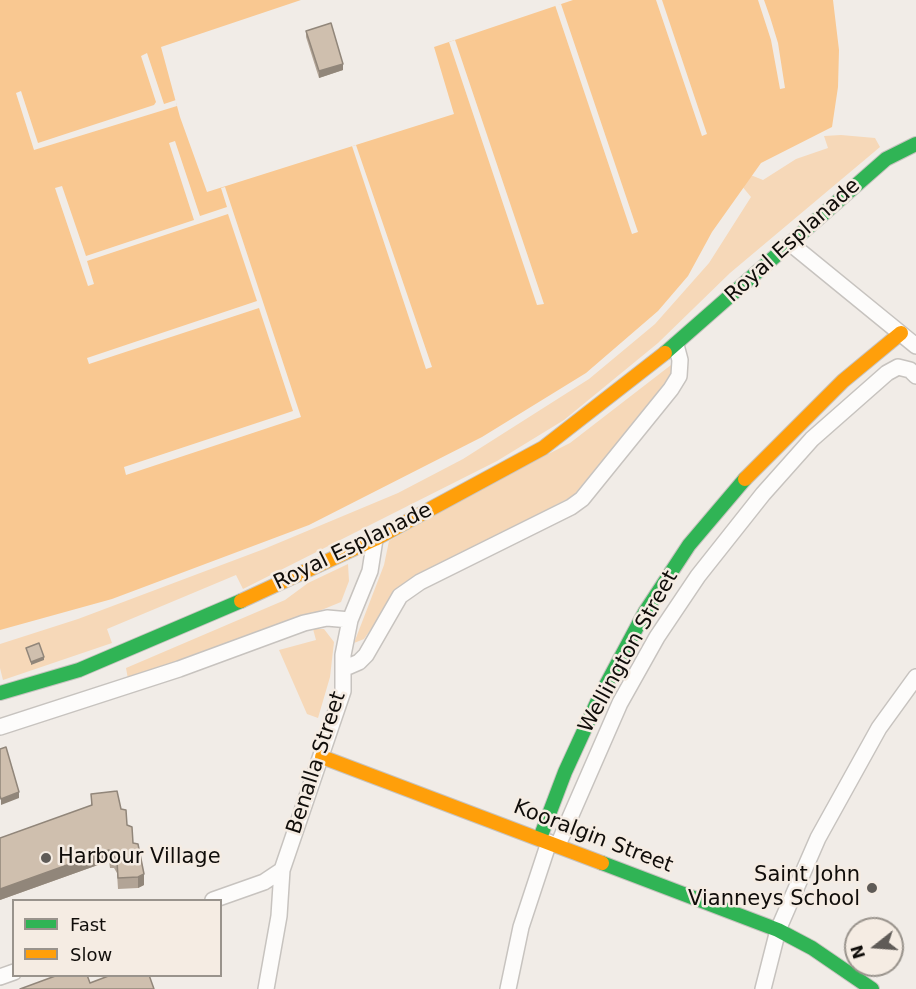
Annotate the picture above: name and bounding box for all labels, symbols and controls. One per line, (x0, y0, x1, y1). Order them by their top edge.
street label: Royal Esplanade (720, 174, 866, 308)
street label: Royal Esplanade (270, 498, 436, 596)
street label: Wellington Street (574, 567, 684, 737)
street label: Benalla Street (282, 688, 352, 838)
street label: Kooralgin Street (510, 795, 676, 879)
place label: Harbour Village (58, 845, 221, 871)
marker: Harbour Village (39, 851, 53, 865)
place label: Saint John Vianneys School (688, 863, 860, 913)
marker: Saint John Vianneys School (865, 881, 879, 895)
legend (12, 899, 222, 977)
text: Fast (70, 914, 106, 935)
north arrow (844, 917, 904, 977)
text: N (847, 943, 869, 961)
text: Slow (70, 944, 112, 965)

